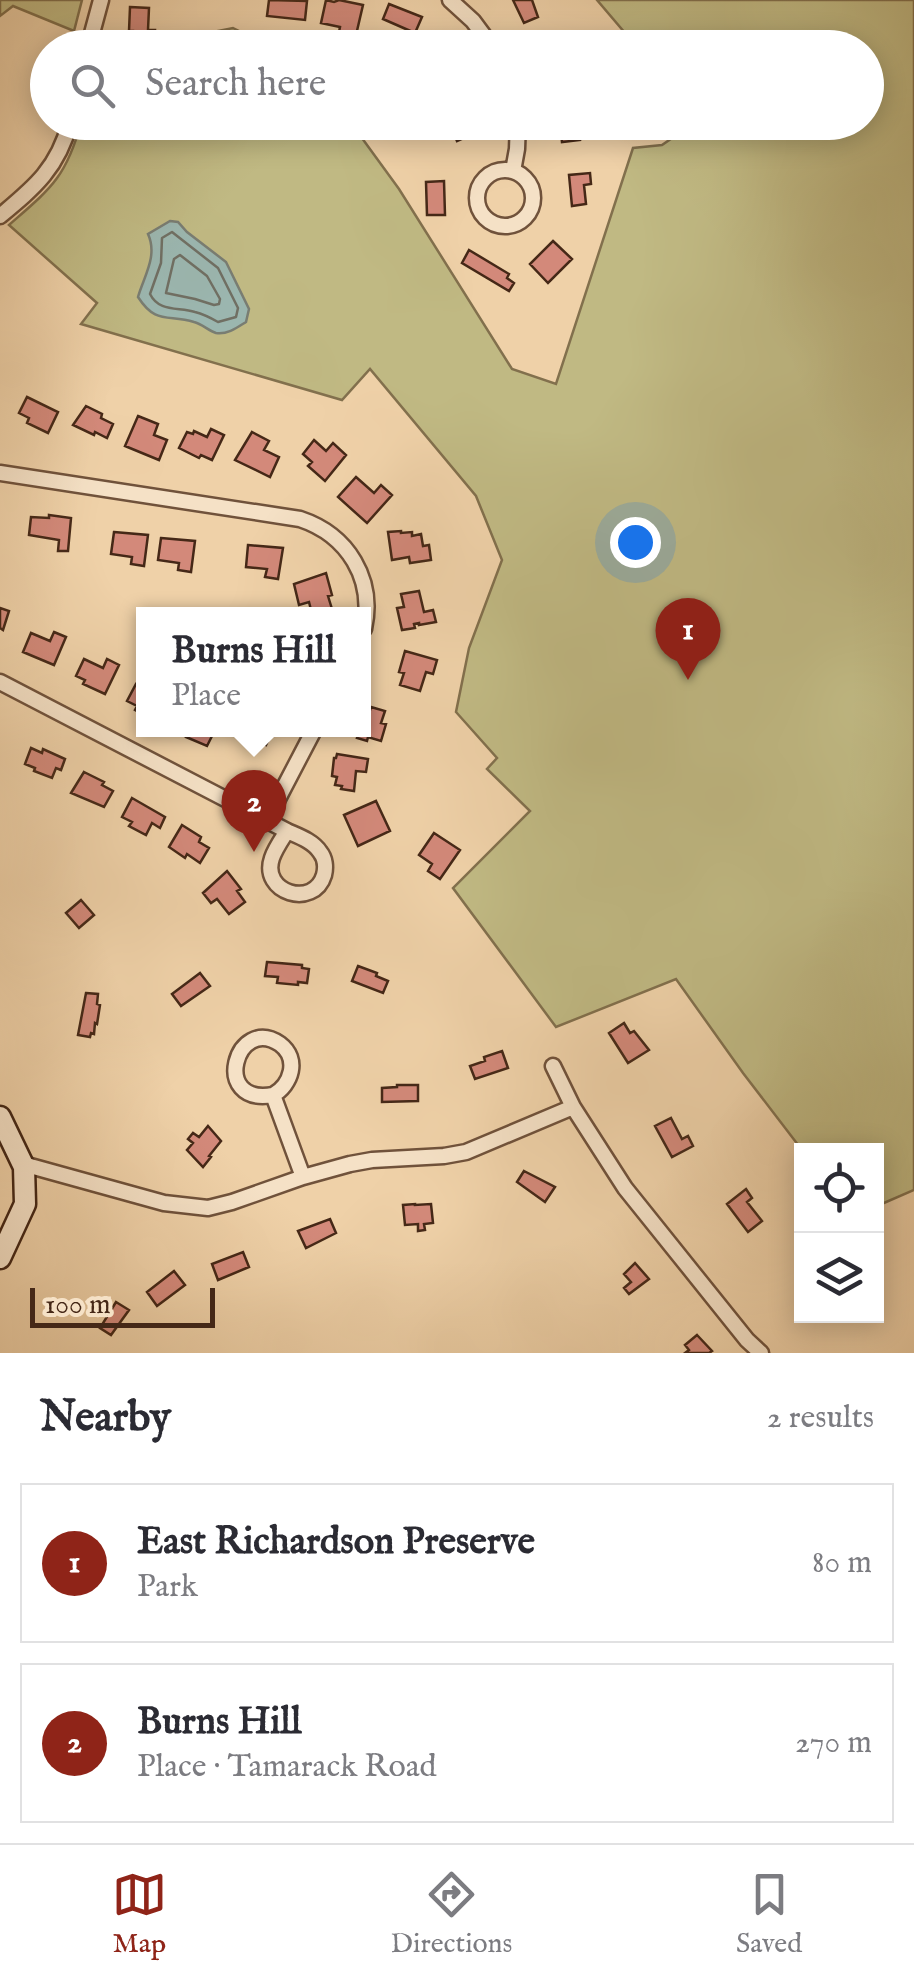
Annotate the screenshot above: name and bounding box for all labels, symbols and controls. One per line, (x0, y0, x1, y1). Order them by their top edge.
search box (30, 30, 884, 140)
icon: search (65, 58, 120, 113)
text: Search here (145, 61, 326, 109)
your location (610, 517, 661, 568)
pin: 1 (656, 598, 720, 680)
popup (136, 607, 371, 737)
text: Burns Hill (171, 628, 336, 676)
text: Place (171, 676, 241, 717)
pin: 2 (222, 770, 286, 852)
map controls (794, 1143, 884, 1323)
button: locate (794, 1143, 884, 1233)
button: layers (794, 1233, 884, 1323)
scale bar (30, 1283, 215, 1328)
text: 100 m (45, 1288, 111, 1323)
text: Nearby (40, 1392, 171, 1445)
text: 2 results (767, 1398, 874, 1439)
text: East Richardson Preserve (137, 1519, 535, 1567)
text: 1 (69, 1543, 80, 1584)
text: 80 m (812, 1543, 872, 1584)
text: Park (137, 1567, 198, 1608)
text: Burns Hill (137, 1699, 301, 1747)
text: 2 (67, 1723, 82, 1764)
text: 270 m (795, 1723, 872, 1764)
text: Place · Tamarack Road (137, 1747, 437, 1788)
tab: Map (112, 1867, 167, 1962)
tab: Directions (390, 1867, 512, 1962)
tab: Saved (736, 1867, 802, 1962)

